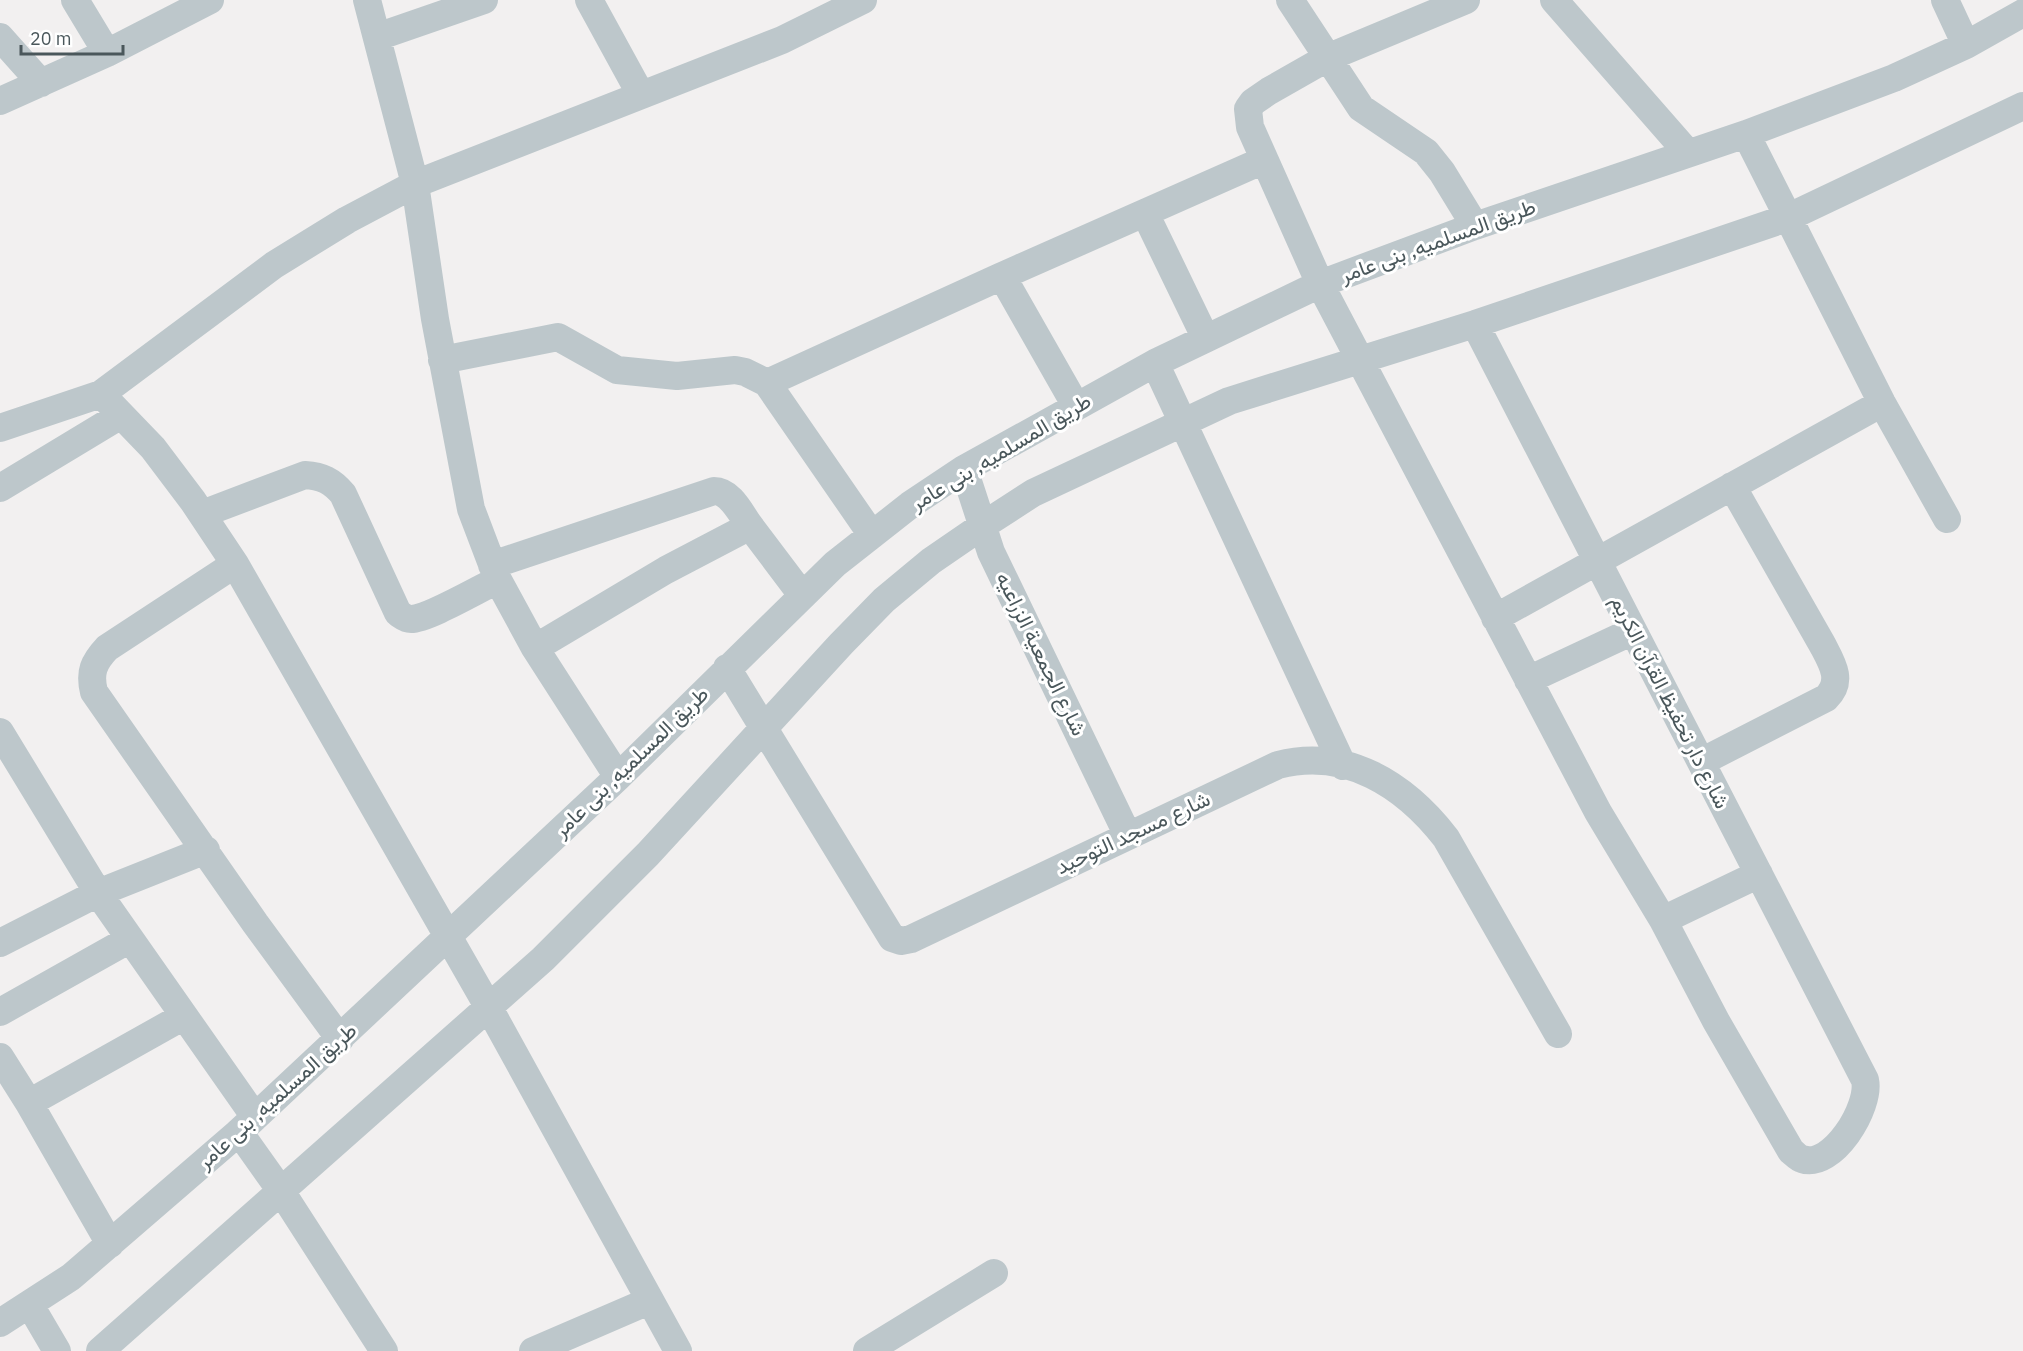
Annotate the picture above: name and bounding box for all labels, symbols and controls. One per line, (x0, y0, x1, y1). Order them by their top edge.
scale bar (21, 18, 123, 56)
text: 20 m (30, 27, 72, 50)
street label: طريق المسلميه, بنى عامر (1335, 192, 1539, 289)
street label: طريق المسلميه, بنى عامر (904, 386, 1096, 517)
street label: شارع الجمعية الزراعيه (989, 567, 1094, 740)
street label: شارع دار تحفيظ القرآن الكريم (1604, 590, 1737, 813)
street label: طريق المسلميه, بنى عامر (546, 680, 714, 843)
street label: شارع مسجد التوحيد (1051, 784, 1215, 881)
street label: طريق المسلميه, بنى عامر (190, 1016, 362, 1175)

